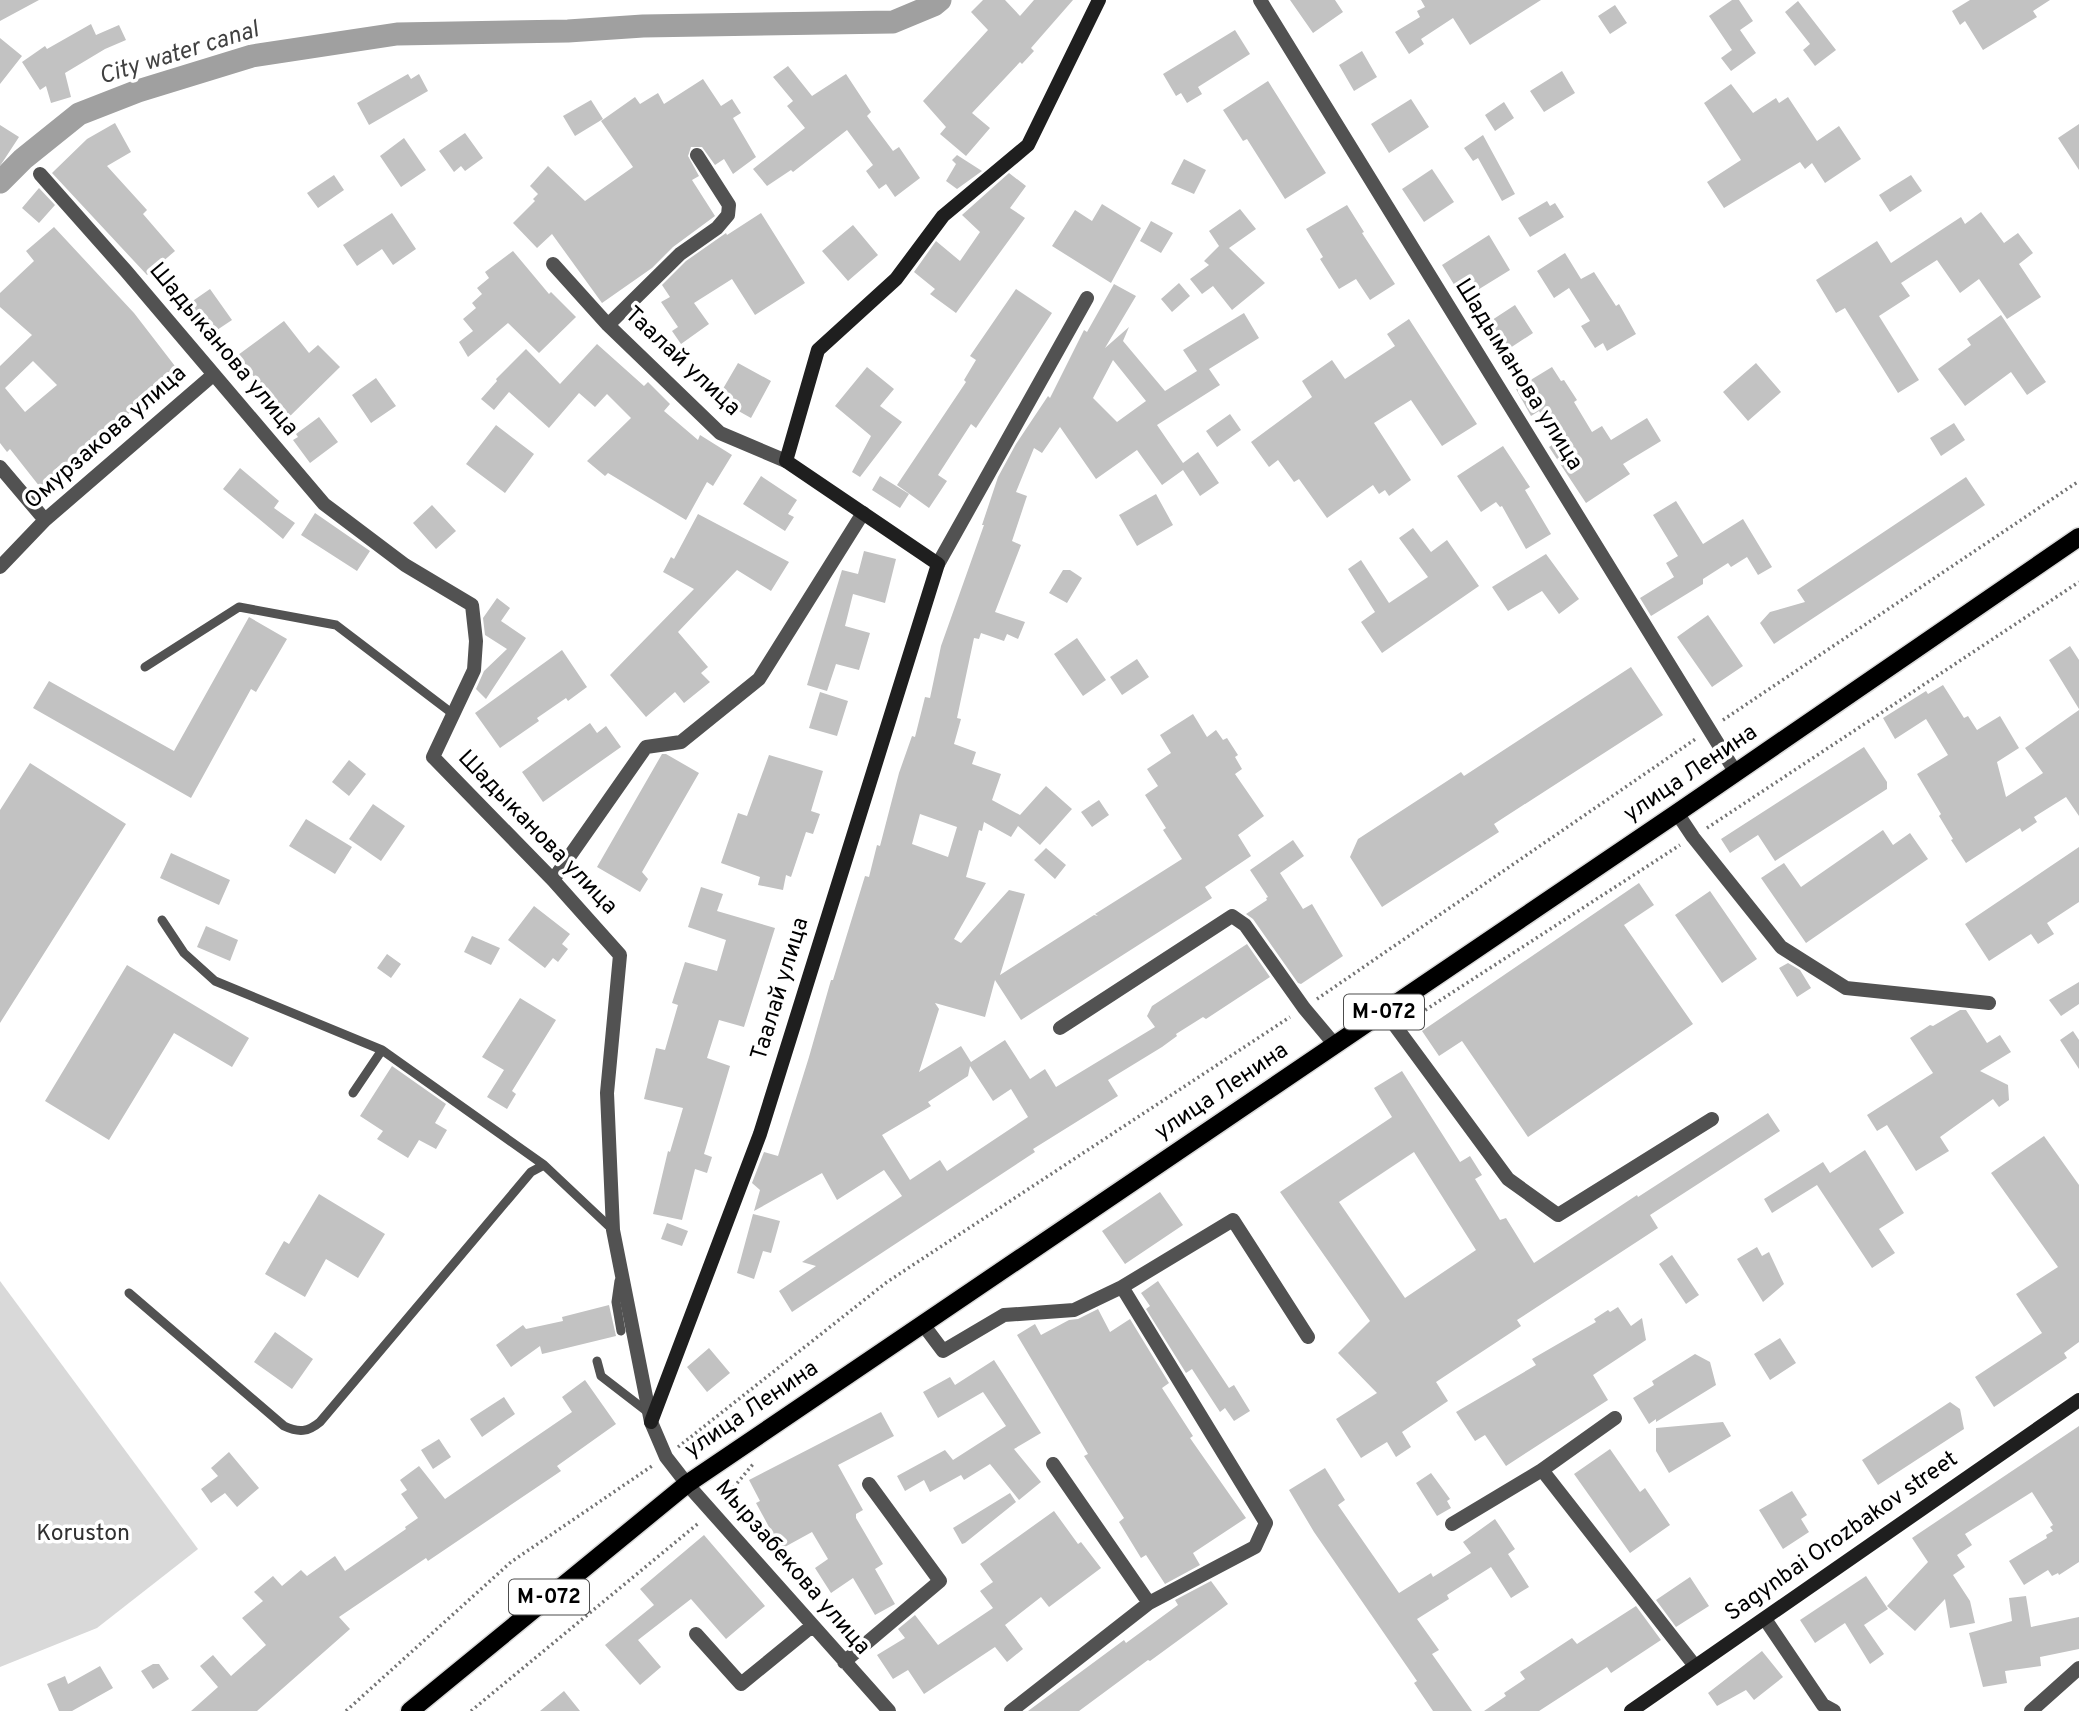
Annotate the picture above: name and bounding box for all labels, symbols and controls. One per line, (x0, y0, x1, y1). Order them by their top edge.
water label: City water canal (96, 15, 264, 93)
street label: Шадыканова улица (142, 257, 304, 443)
street label: Шадыманова улица (1447, 274, 1589, 476)
street label: Таалай улица (618, 301, 746, 423)
street label: Омурзакова улица (19, 360, 193, 516)
street label: улица Ленина (1619, 719, 1763, 829)
street label: Шадыканова улица (451, 745, 623, 921)
street label: Таалай улица (745, 914, 817, 1064)
road number: М-072 (1344, 995, 1424, 1030)
street label: улица Ленина (1150, 1037, 1294, 1147)
street label: улица Ленина (680, 1355, 824, 1465)
street label: Sagynbai Orozbakov street (1720, 1445, 1964, 1629)
street label: Мырзабекова улица (708, 1475, 876, 1661)
park label: Koruston (36, 1520, 130, 1549)
road number: М-072 (509, 1580, 589, 1614)

